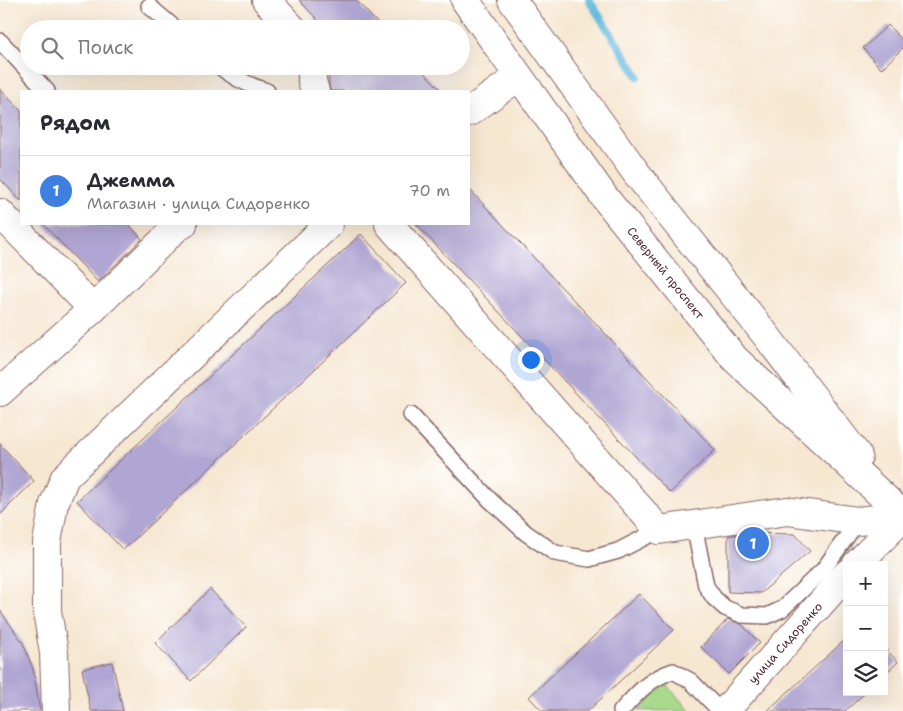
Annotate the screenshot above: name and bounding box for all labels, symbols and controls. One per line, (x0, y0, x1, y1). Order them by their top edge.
search box (20, 20, 470, 75)
icon: search (38, 34, 66, 62)
text: Поиск (78, 35, 133, 60)
text: Рядом (40, 109, 110, 137)
text: Джемма (87, 168, 175, 193)
text: 1 (52, 180, 60, 201)
text: 70 m (409, 180, 450, 201)
text: Магазин · улица Сидоренко (87, 193, 310, 214)
street label: Северный проспект (623, 224, 708, 323)
your location (518, 347, 544, 373)
pin: 1 (737, 524, 769, 562)
map controls (843, 561, 888, 696)
button: + (843, 561, 888, 606)
street label: улица Сидоренко (745, 599, 826, 687)
button: − (843, 606, 888, 651)
button: layers (843, 651, 888, 696)

